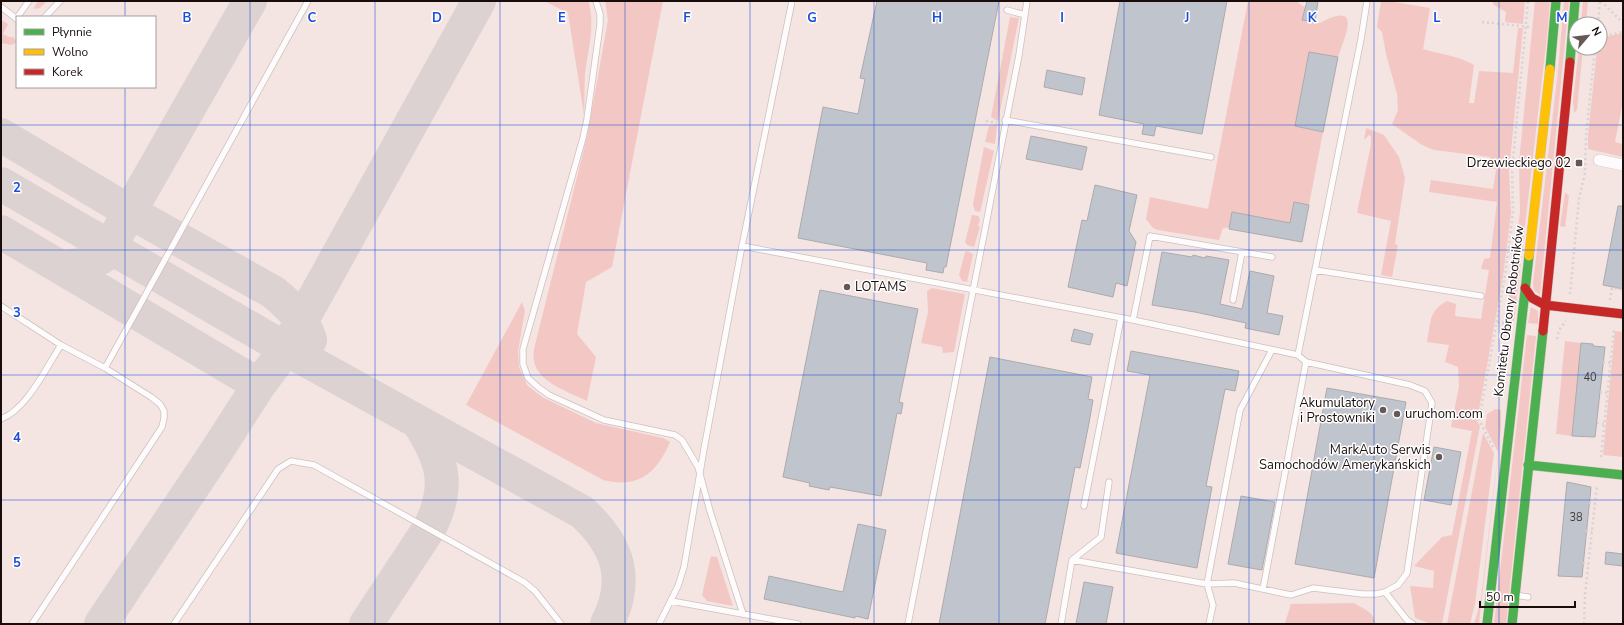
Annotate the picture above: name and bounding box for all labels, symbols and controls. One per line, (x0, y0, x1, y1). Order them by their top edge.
text: B (183, 9, 192, 27)
text: C (308, 9, 317, 27)
text: D (432, 9, 442, 27)
text: E (558, 9, 566, 27)
text: F (683, 9, 691, 27)
text: G (807, 9, 817, 27)
text: H (932, 9, 942, 27)
text: I (1060, 9, 1064, 27)
text: J (1184, 9, 1189, 27)
text: K (1308, 9, 1317, 27)
text: L (1433, 9, 1441, 27)
text: M (1556, 9, 1568, 27)
legend (16, 16, 156, 88)
north arrow (1568, 16, 1608, 56)
text: Płynnie (52, 24, 92, 40)
text: N (1588, 24, 1605, 39)
text: Wolno (52, 44, 89, 60)
text: Korek (52, 64, 84, 80)
place label: Drzewieckiego 02 (1467, 154, 1571, 172)
marker: Drzewieckiego 02 (1574, 158, 1584, 168)
text: 2 (13, 179, 21, 197)
street label: Komitetu Obrony Robotników (1490, 224, 1528, 398)
place label: LOTAMS (855, 278, 906, 296)
marker: LOTAMS (842, 282, 852, 292)
text: 3 (13, 304, 21, 322)
house number: 40 (1583, 370, 1597, 385)
place label: Akumulatory i Prostowniki (1299, 394, 1375, 427)
marker: Akumulatory i Prostowniki (1378, 405, 1388, 415)
place label: uruchom.com (1405, 405, 1483, 423)
marker: uruchom.com (1392, 409, 1402, 419)
text: 4 (13, 429, 21, 447)
place label: MarkAuto Serwis Samochodów Amerykańskich (1259, 441, 1431, 474)
marker: MarkAuto Serwis Samochodów Amerykańskich (1434, 452, 1444, 462)
house number: 38 (1569, 510, 1583, 525)
text: 5 (13, 554, 21, 572)
scale bar (1480, 583, 1575, 609)
text: 50 m (1486, 589, 1514, 605)

